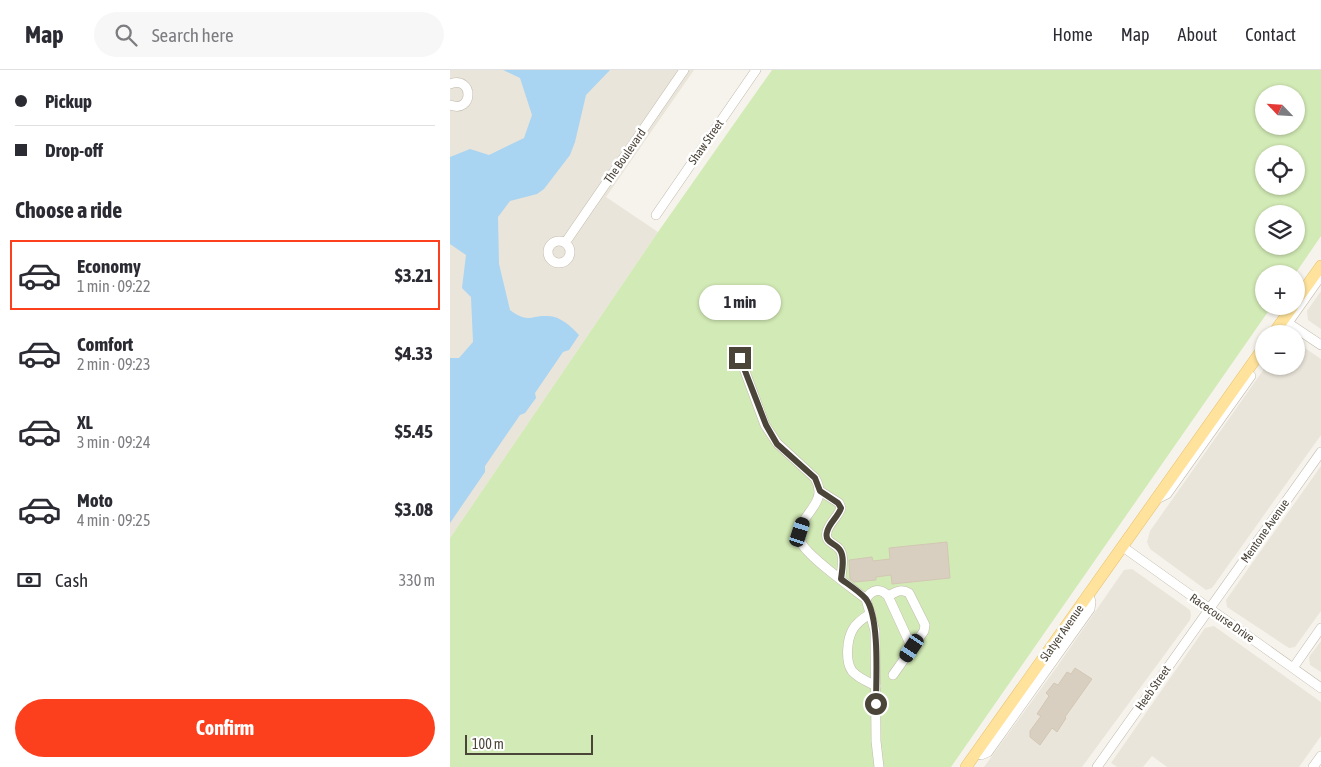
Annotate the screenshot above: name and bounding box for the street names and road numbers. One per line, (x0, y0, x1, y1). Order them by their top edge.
street label: Shaw Street (685, 116, 727, 167)
street label: The Boulevard (601, 126, 649, 186)
street label: Mentone Avenue (1238, 497, 1292, 565)
street label: Racecourse Drive (1187, 591, 1257, 645)
street label: Slatyer Avenue (1037, 602, 1087, 664)
street label: Heeb Street (1133, 662, 1174, 713)

